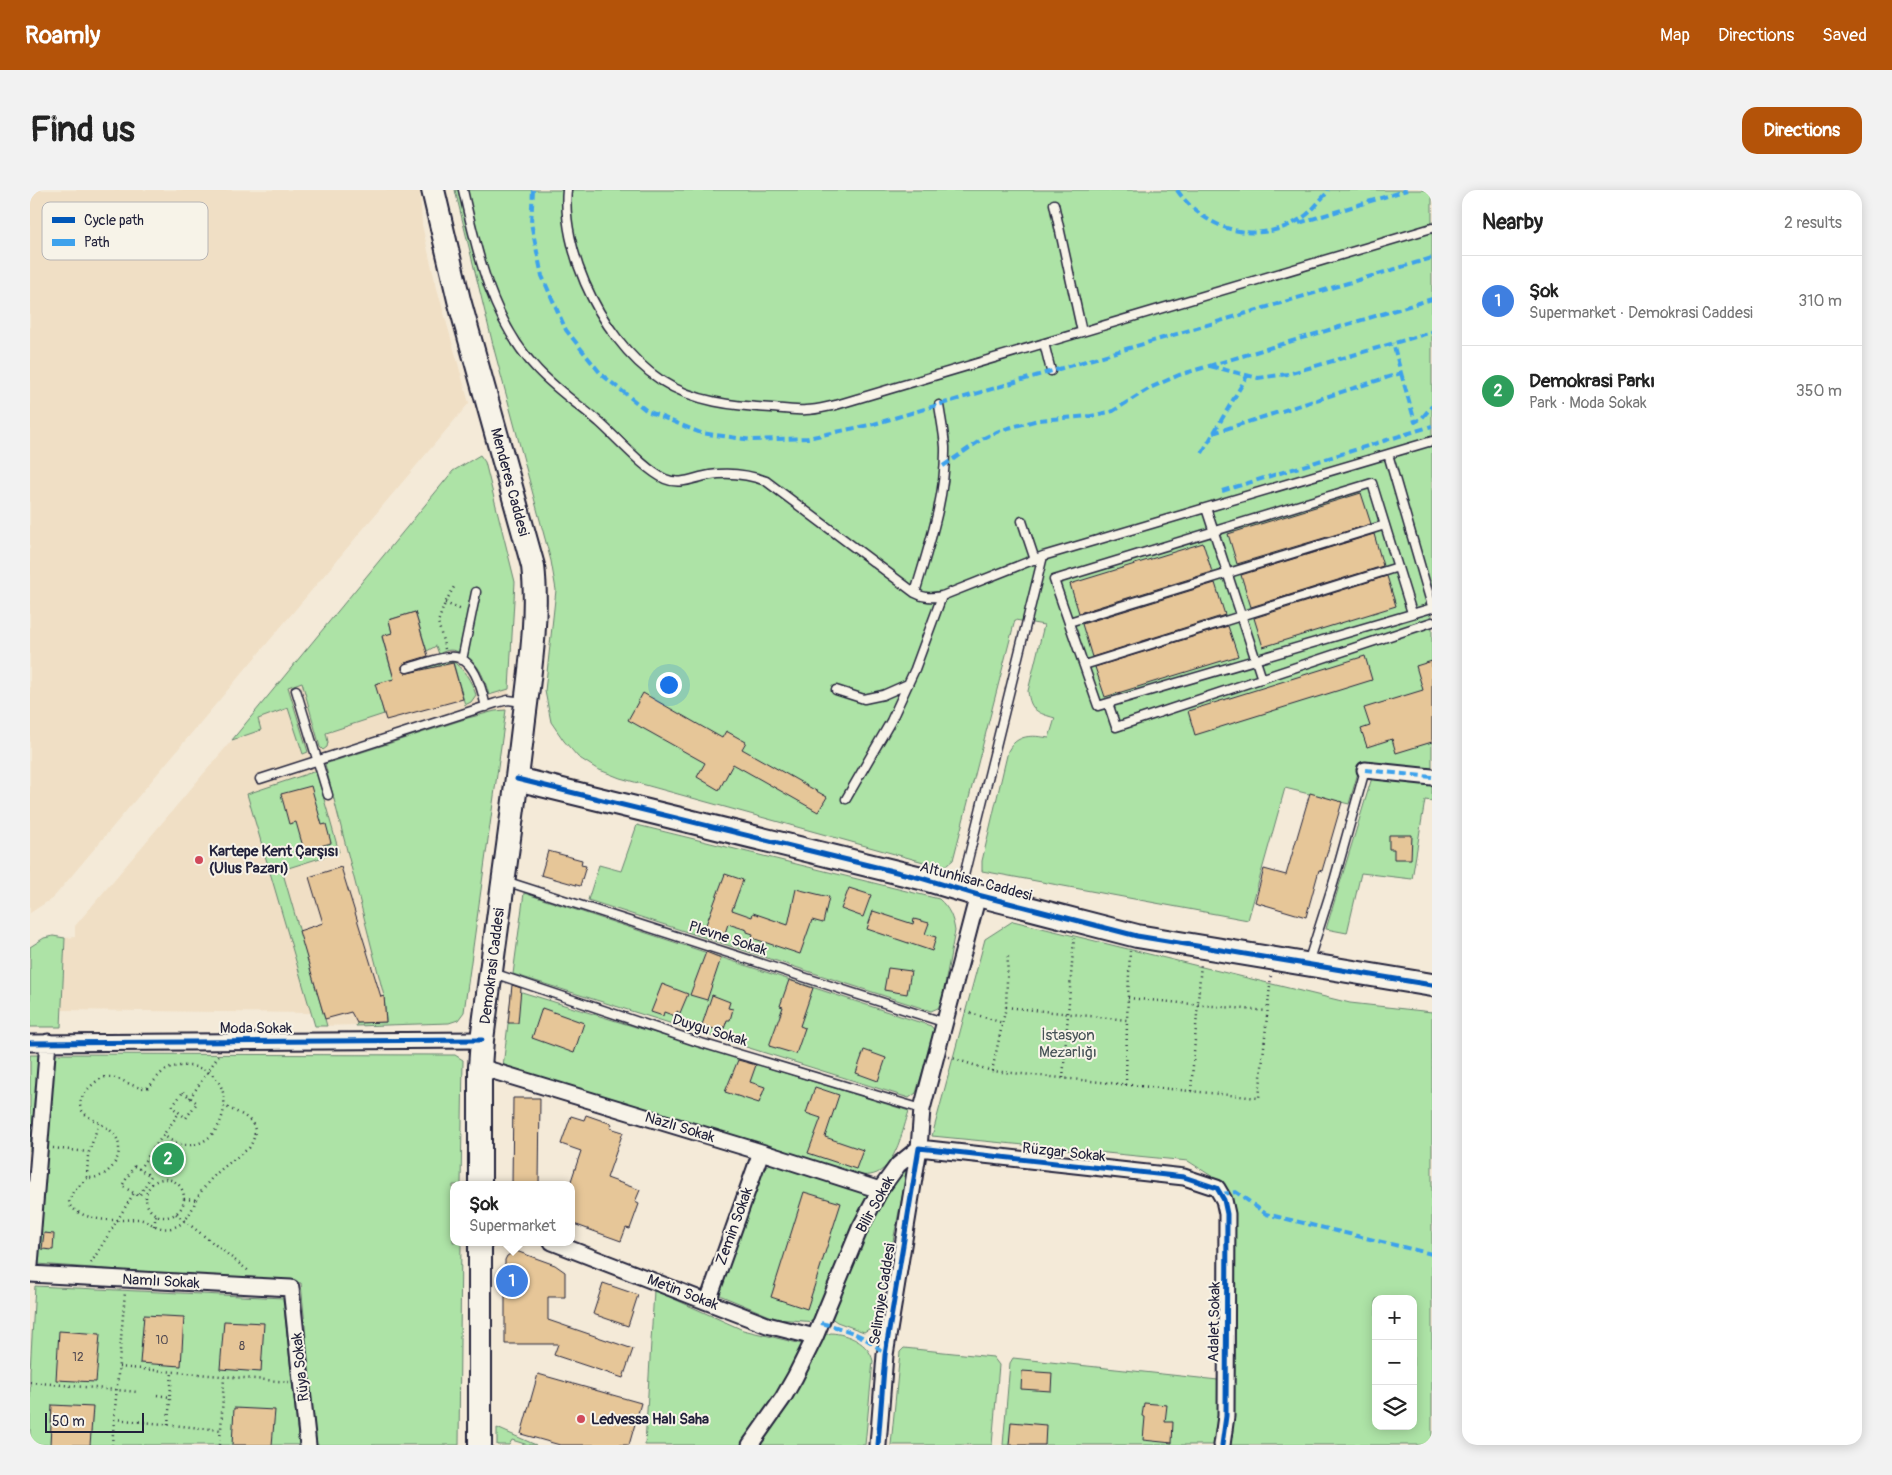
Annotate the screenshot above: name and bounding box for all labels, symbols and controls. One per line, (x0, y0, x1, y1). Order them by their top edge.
text: Roamly (25, 21, 100, 50)
text: Map (1660, 24, 1690, 47)
text: Directions (1718, 24, 1794, 47)
text: Saved (1822, 24, 1867, 47)
button: Directions (1742, 107, 1862, 154)
text: Find us (30, 108, 135, 152)
legend (42, 202, 208, 260)
text: Nearby (1482, 209, 1543, 236)
text: Cycle path (84, 212, 144, 229)
text: 2 results (1784, 213, 1842, 233)
text: Path (84, 234, 109, 251)
text: Şok (1529, 279, 1558, 303)
text: 1 (1495, 291, 1501, 311)
text: 310 m (1798, 291, 1842, 311)
text: Supermarket · Demokrasi Caddesi (1529, 303, 1753, 323)
text: Demokrasi Parkı (1529, 369, 1655, 393)
text: 2 (1494, 381, 1502, 401)
text: 350 m (1796, 381, 1842, 401)
text: Park · Moda Sokak (1529, 393, 1647, 413)
street label: Menderes Caddesi (486, 426, 533, 539)
your location (656, 672, 682, 698)
place label: Kartepe Kent Çarşısı (Ulus Pazarı) (209, 842, 339, 878)
marker: Kartepe Kent Çarşısı (Ulus Pazarı) (193, 854, 205, 866)
street label: Altunhisar Caddesi (918, 857, 1034, 906)
street label: Demokrasi Caddesi (476, 906, 509, 1025)
street label: Plevne Sokak (686, 917, 770, 960)
street label: Duygu Sokak (670, 1010, 750, 1051)
street label: Moda Sokak (220, 1019, 293, 1038)
park label: İstasyon Mezarlığı (1039, 1026, 1097, 1062)
street label: Nazlı Sokak (643, 1108, 718, 1147)
street label: Rüzgar Sokak (1021, 1139, 1107, 1166)
pin: 2 (152, 1140, 184, 1178)
street label: Bilir Sokak (852, 1172, 899, 1236)
popup (450, 1181, 575, 1246)
street label: Zemin Sokak (712, 1184, 758, 1268)
text: Şok (469, 1192, 498, 1216)
text: Supermarket (469, 1216, 556, 1236)
street label: Selimiye Caddesi (865, 1242, 900, 1346)
pin: 1 (496, 1262, 528, 1300)
street label: Namlı Sokak (122, 1270, 201, 1293)
street label: Metin Sokak (645, 1270, 722, 1315)
street label: Adalet Sokak (1204, 1281, 1225, 1362)
map controls (1372, 1295, 1417, 1430)
button: + (1372, 1295, 1417, 1340)
street label: Rüya Sokak (287, 1331, 314, 1402)
house number: 10 (156, 1333, 168, 1348)
house number: 8 (239, 1339, 245, 1354)
button: − (1372, 1340, 1417, 1385)
house number: 12 (72, 1350, 84, 1365)
button: layers (1372, 1385, 1417, 1430)
scale bar (45, 1410, 144, 1433)
place label: Ledvessa Halı Saha (591, 1410, 709, 1429)
text: 50 m (52, 1413, 85, 1430)
marker: Ledvessa Halı Saha (575, 1413, 587, 1425)

